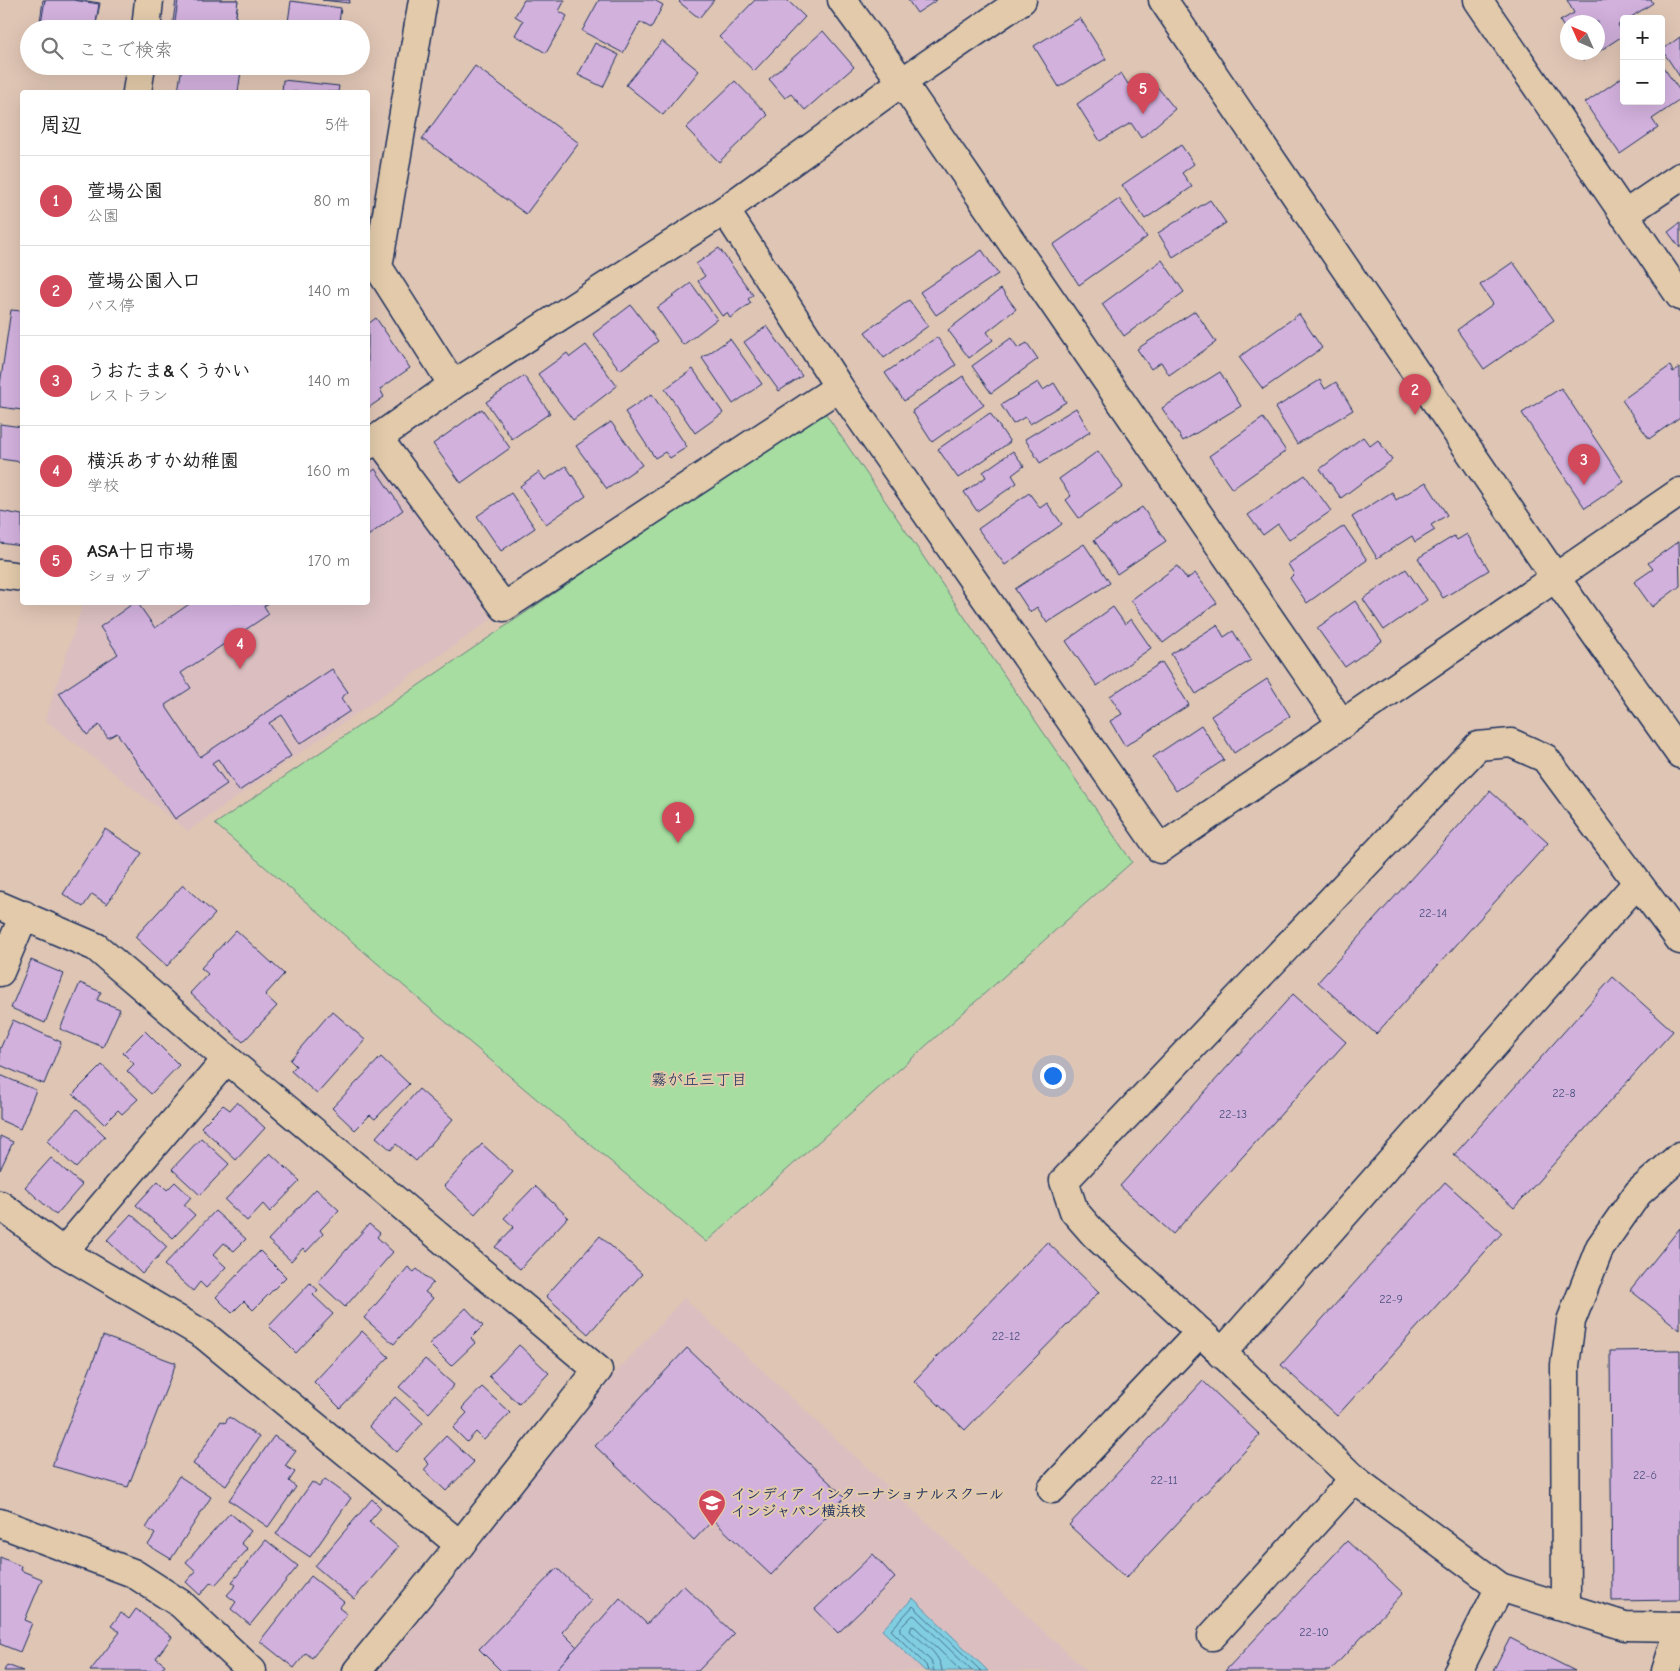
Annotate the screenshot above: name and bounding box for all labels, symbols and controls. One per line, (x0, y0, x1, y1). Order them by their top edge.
north arrow (1560, 15, 1605, 60)
map controls (1620, 15, 1665, 105)
button: + (1620, 15, 1665, 60)
search box (20, 20, 370, 75)
icon: search (38, 34, 66, 62)
text: ここで検索 (78, 39, 173, 61)
button: − (1620, 60, 1665, 105)
pin: 5 (1127, 73, 1159, 114)
text: 周辺 (40, 113, 82, 137)
text: 5件 (325, 116, 350, 134)
text: 萱場公園 (87, 180, 163, 202)
text: 1 (53, 192, 59, 210)
text: 80 m (313, 192, 350, 210)
text: 公園 (87, 207, 119, 225)
text: 萱場公園入口 (87, 270, 201, 292)
text: 2 (52, 282, 60, 300)
text: 140 m (308, 282, 350, 300)
text: バス停 (87, 297, 135, 315)
text: うおたま&くうかい (87, 360, 251, 382)
text: 3 (52, 372, 60, 390)
text: 140 m (308, 372, 350, 390)
pin: 2 (1399, 374, 1431, 415)
text: レストラン (87, 387, 168, 405)
pin: 3 (1568, 444, 1600, 485)
text: 横浜あすか幼稚園 (87, 450, 239, 472)
text: 4 (52, 462, 60, 480)
text: 160 m (307, 462, 350, 480)
text: 学校 (87, 477, 119, 495)
text: ASA十日市場 (87, 540, 194, 562)
text: 5 (52, 552, 60, 570)
text: 170 m (308, 552, 350, 570)
text: ショップ (87, 567, 150, 585)
pin: 4 (224, 628, 256, 669)
pin: 1 (662, 802, 694, 843)
house number: 22-14 (1419, 906, 1447, 920)
your location (1040, 1063, 1066, 1089)
district label: 霧が丘三丁目 (651, 1071, 747, 1089)
house number: 22-8 (1552, 1086, 1576, 1100)
house number: 22-13 (1219, 1107, 1247, 1121)
house number: 22-9 (1379, 1292, 1403, 1306)
house number: 22-12 (992, 1329, 1020, 1343)
house number: 22-6 (1633, 1468, 1657, 1482)
house number: 22-11 (1151, 1473, 1178, 1487)
place label: インディア インターナショナルスクール インジャパン横浜校 (731, 1485, 1004, 1520)
school or university icon: インディア インターナショナルスクール インジャパン横浜校 (697, 1488, 727, 1527)
house number: 22-10 (1299, 1625, 1329, 1639)

